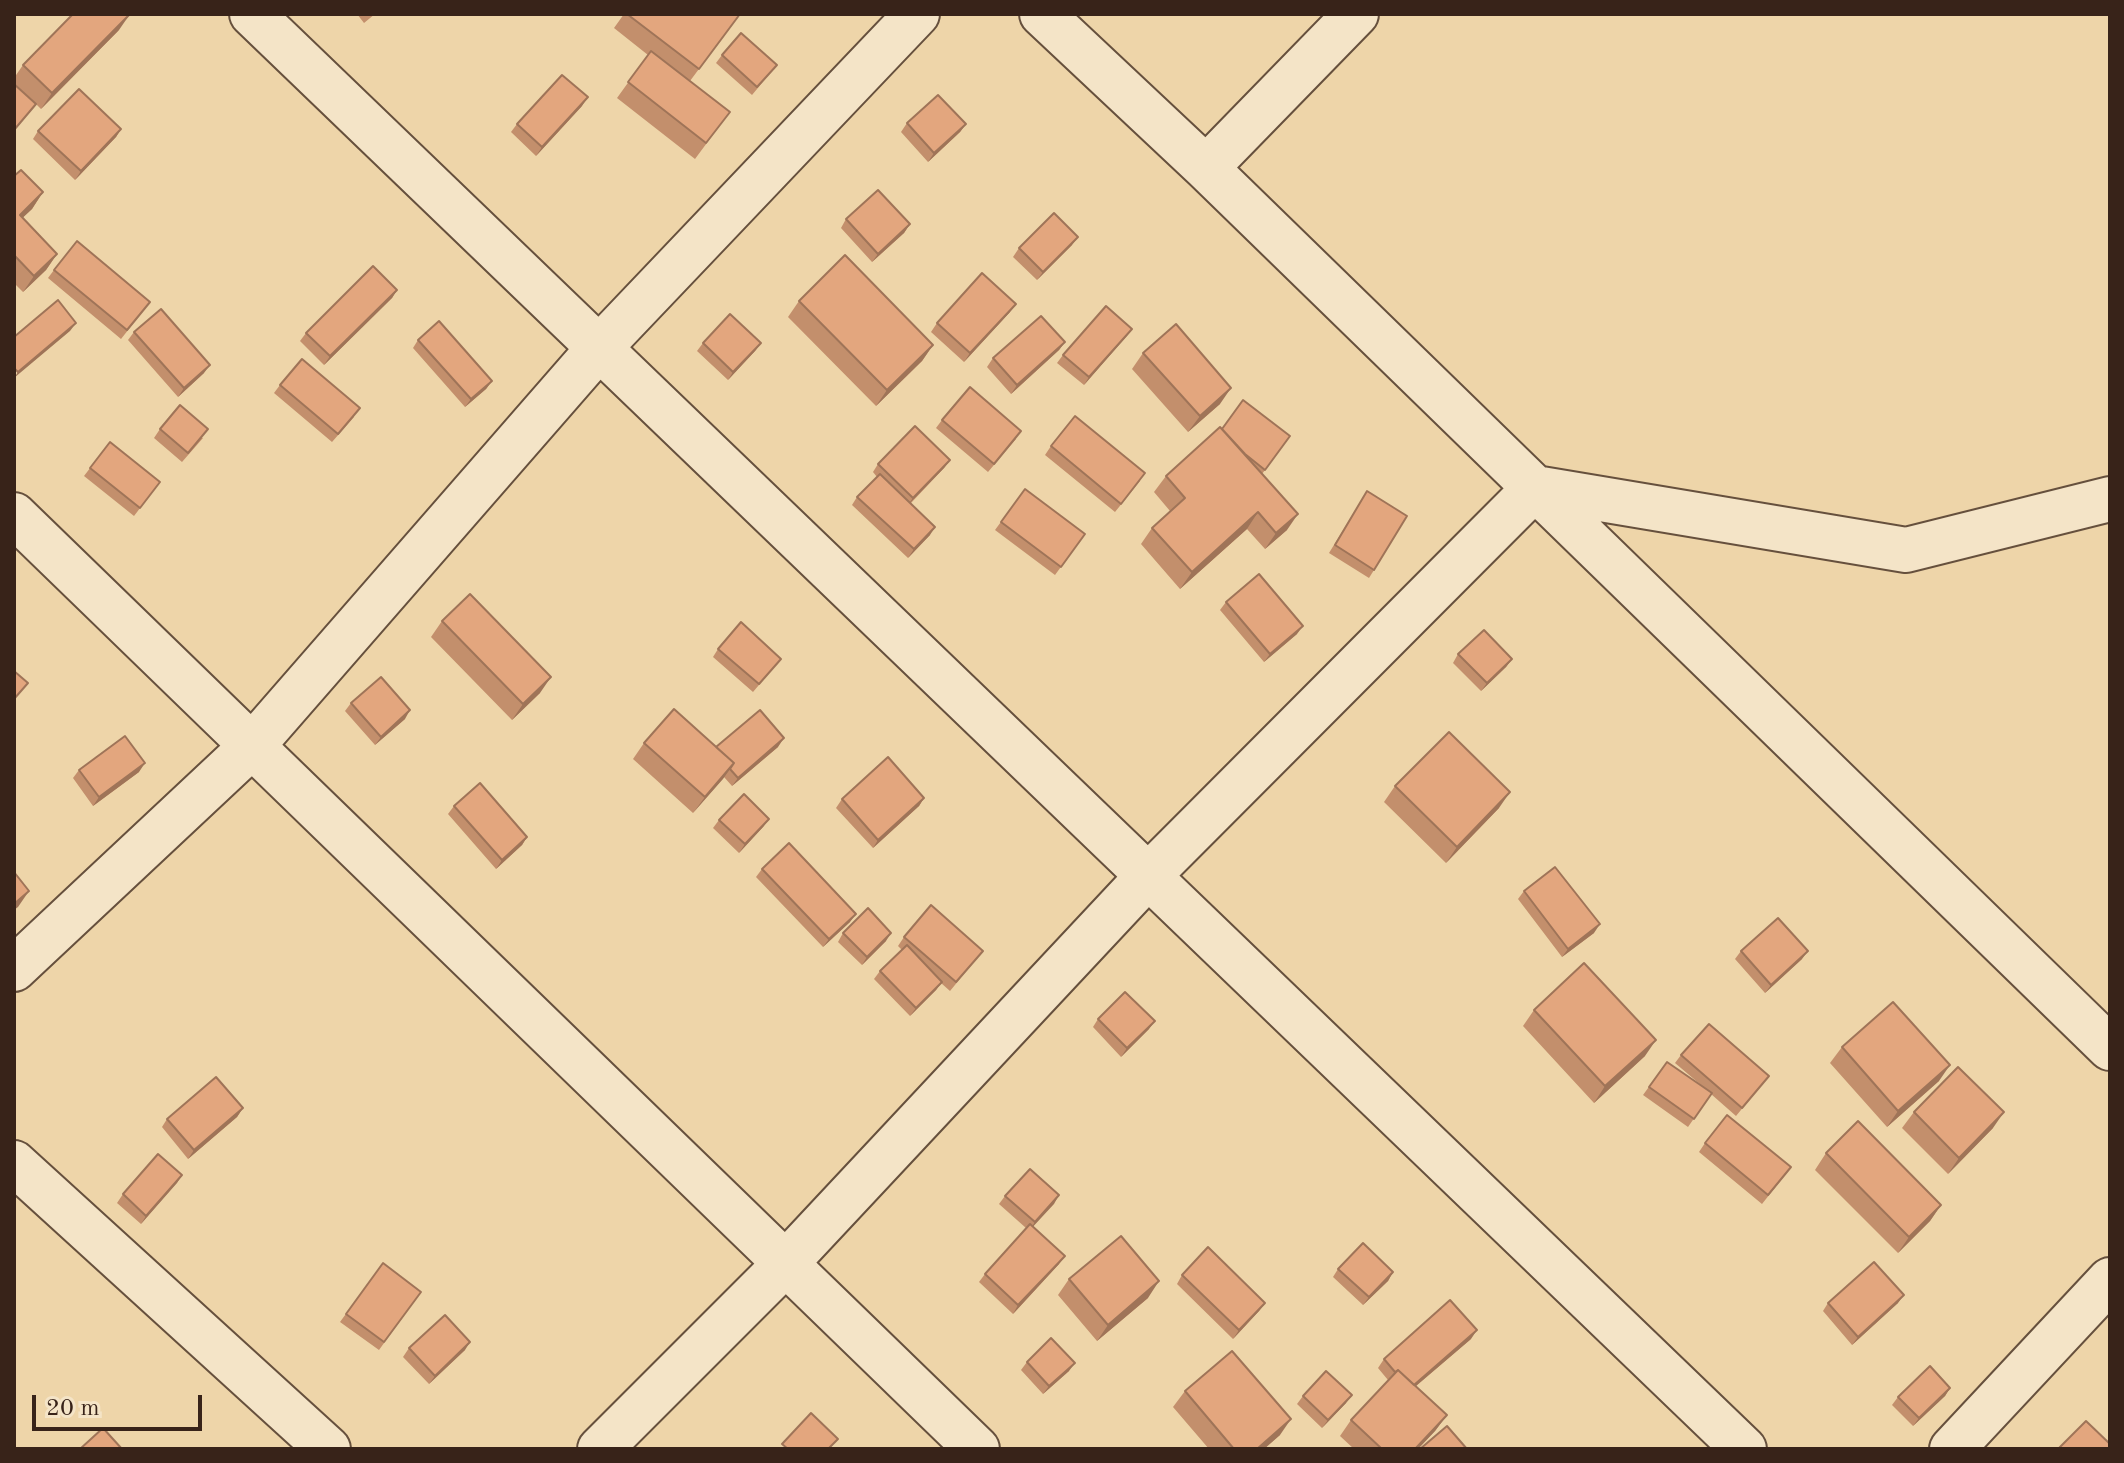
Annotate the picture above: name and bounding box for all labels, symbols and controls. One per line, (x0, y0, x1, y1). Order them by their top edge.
scale bar (36, 1379, 206, 1429)
text: 20 m (46, 1397, 100, 1421)

